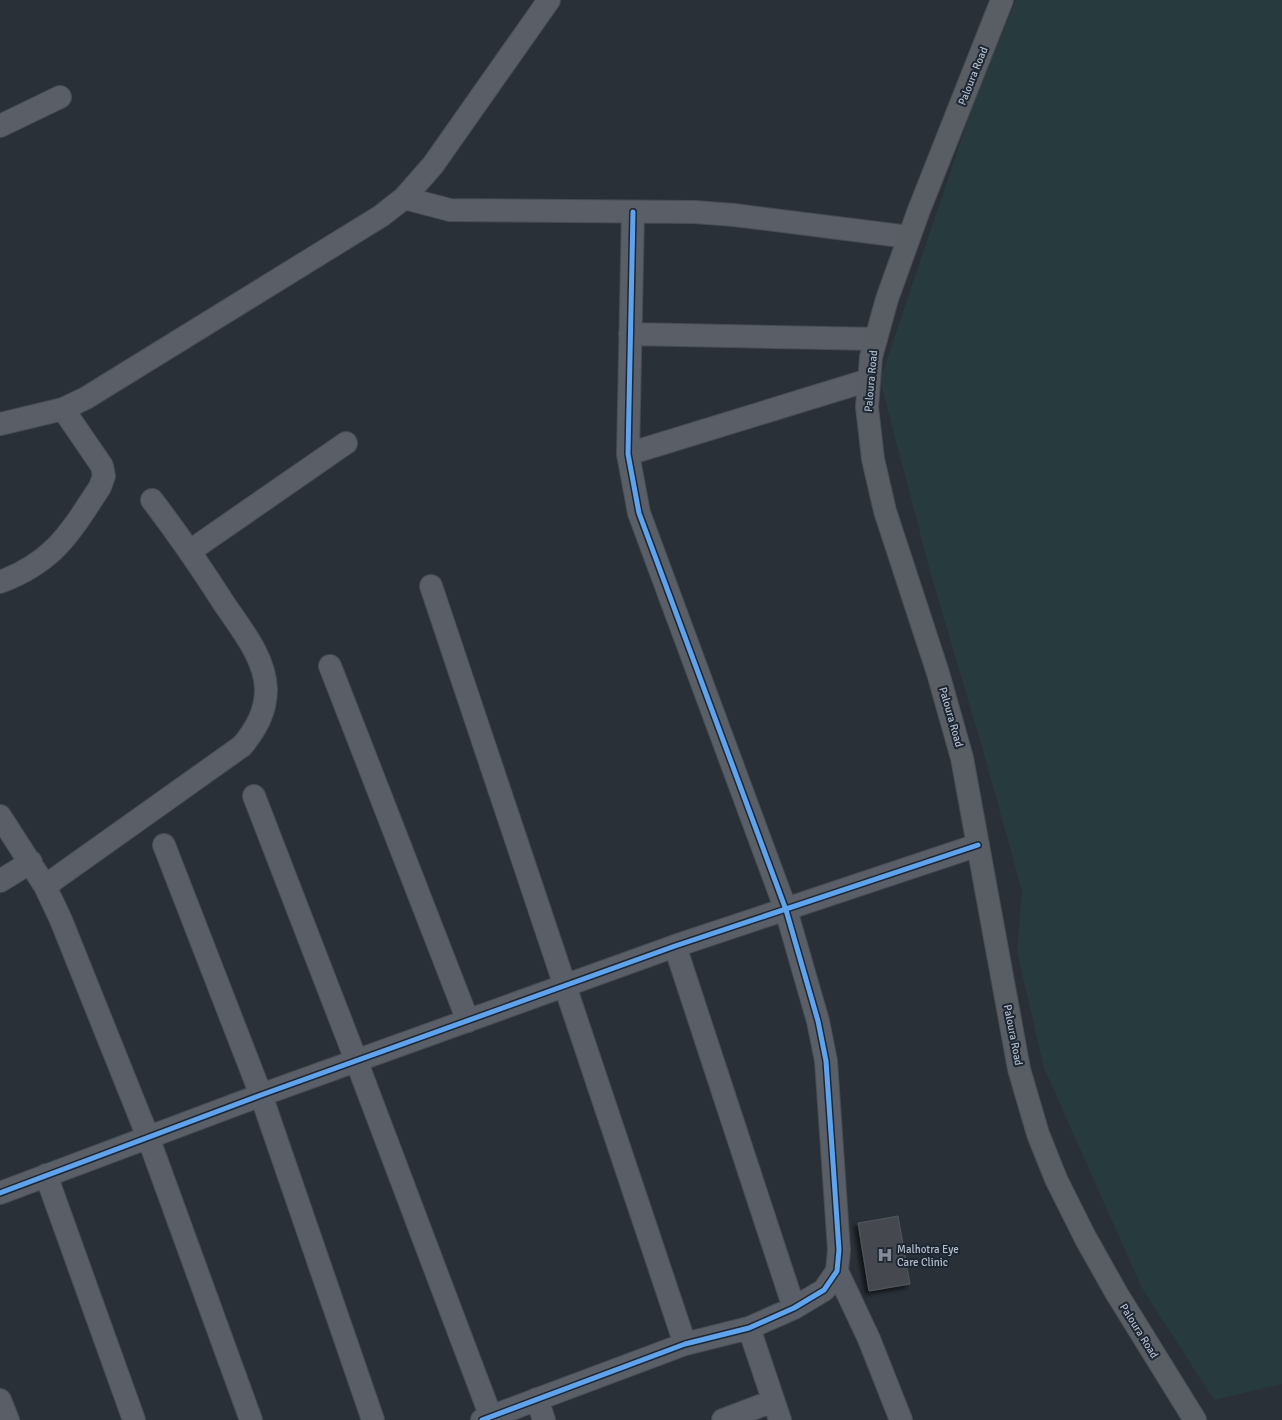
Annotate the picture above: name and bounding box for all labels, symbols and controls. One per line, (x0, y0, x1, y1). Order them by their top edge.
street label: Paloura Road (955, 45, 991, 107)
street label: Paloura Road (862, 349, 880, 412)
street label: Paloura Road (936, 685, 966, 749)
street label: Paloura Road (1001, 1003, 1025, 1067)
place label: Malhotra Eye Care Clinic (897, 1243, 959, 1269)
hospital icon: Malhotra Eye Care Clinic (876, 1246, 894, 1264)
street label: Paloura Road (1117, 1301, 1161, 1361)

